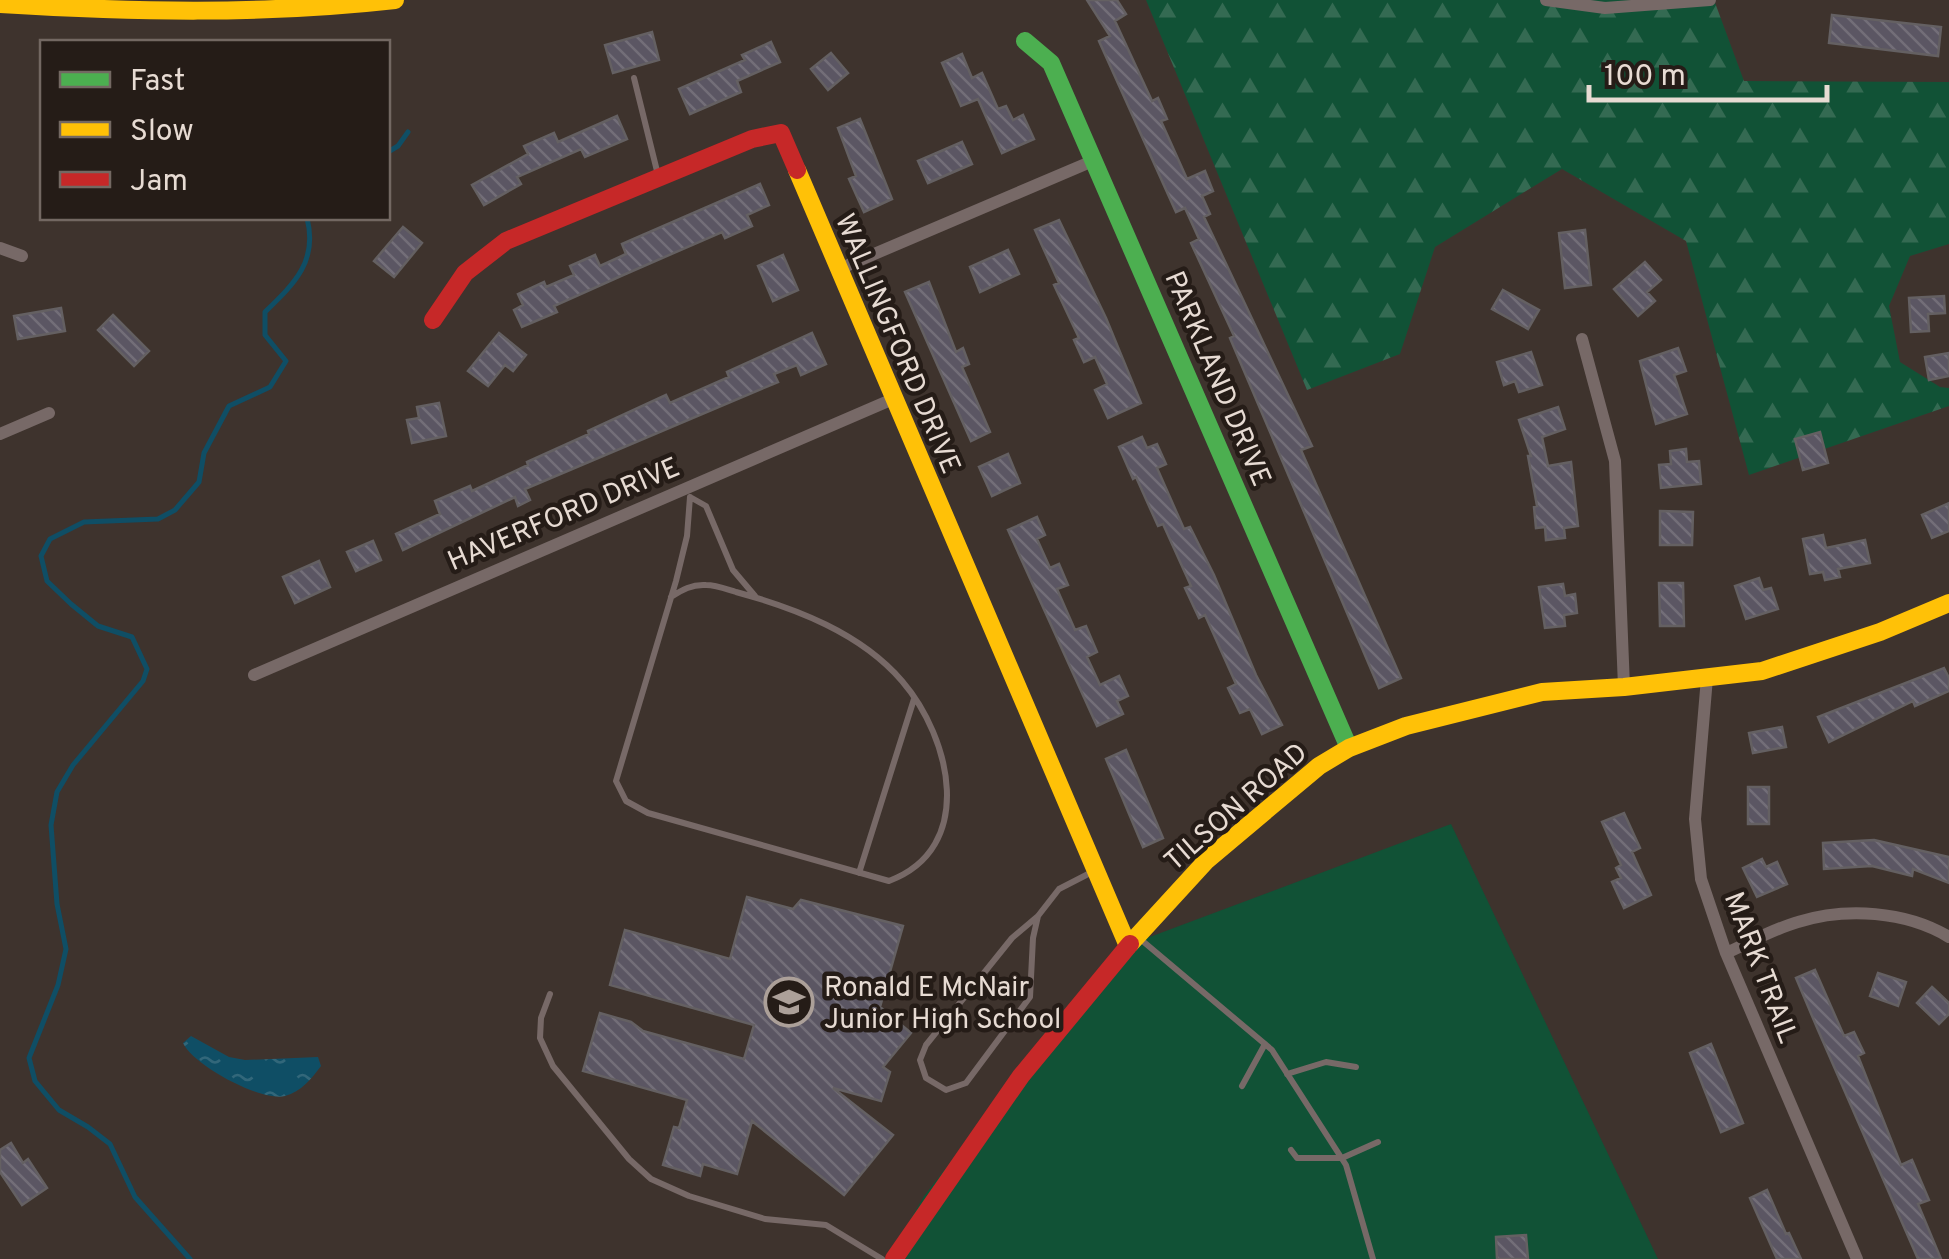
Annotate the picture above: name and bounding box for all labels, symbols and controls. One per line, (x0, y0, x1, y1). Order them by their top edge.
legend (40, 40, 390, 220)
scale bar (1589, 40, 1826, 102)
text: 100 m (1604, 59, 1686, 96)
text: Fast (130, 64, 185, 101)
text: Slow (130, 114, 194, 151)
text: Jam (130, 164, 188, 201)
street label: WALLINGFORD DRIVE (825, 209, 967, 480)
street label: PARKLAND DRIVE (1155, 266, 1278, 492)
street label: HAVERFORD DRIVE (443, 451, 686, 581)
street label: TILSON ROAD (1158, 736, 1316, 880)
street label: MARK TRAIL (1714, 887, 1804, 1049)
place label: Ronald E McNair Junior High School (824, 971, 1061, 1039)
school or university icon: Ronald E McNair Junior High School (763, 976, 815, 1028)

